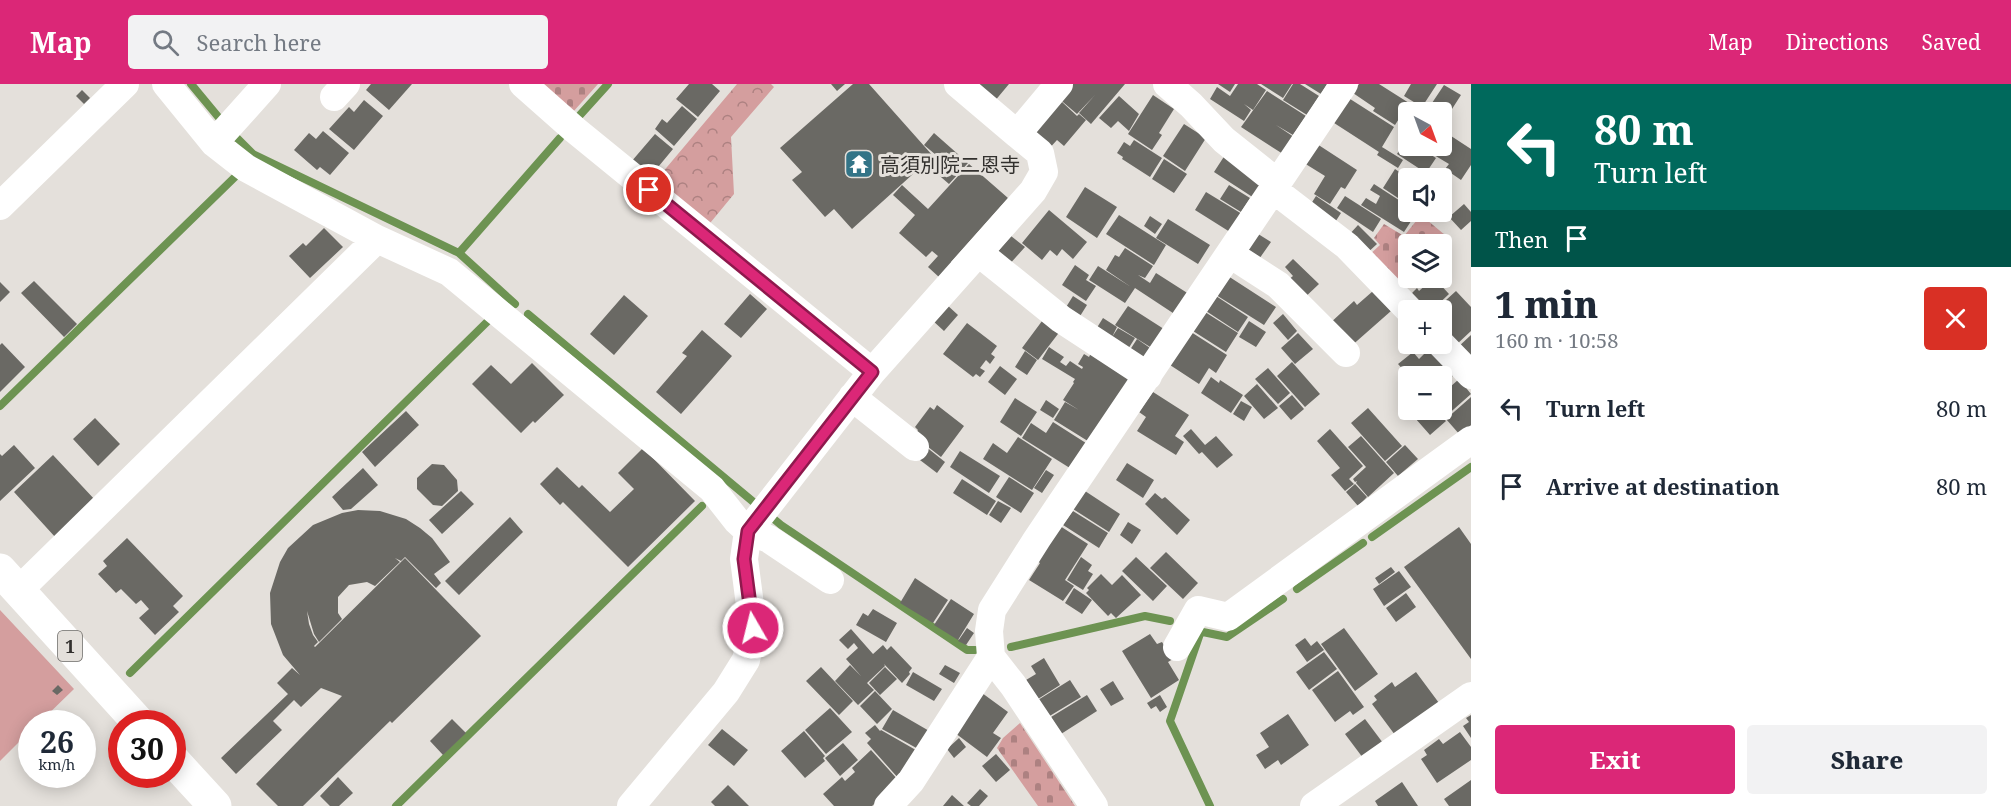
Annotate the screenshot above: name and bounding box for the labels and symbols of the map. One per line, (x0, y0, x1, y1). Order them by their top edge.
north arrow (1398, 102, 1452, 156)
temple icon: 高須別院二恩寺 (843, 148, 875, 180)
place label: 高須別院二恩寺 (880, 151, 1020, 178)
pin (623, 164, 674, 215)
position arrow (721, 596, 785, 660)
road number: 1 (58, 631, 82, 661)
speed limit sign: 30 (108, 710, 186, 788)

